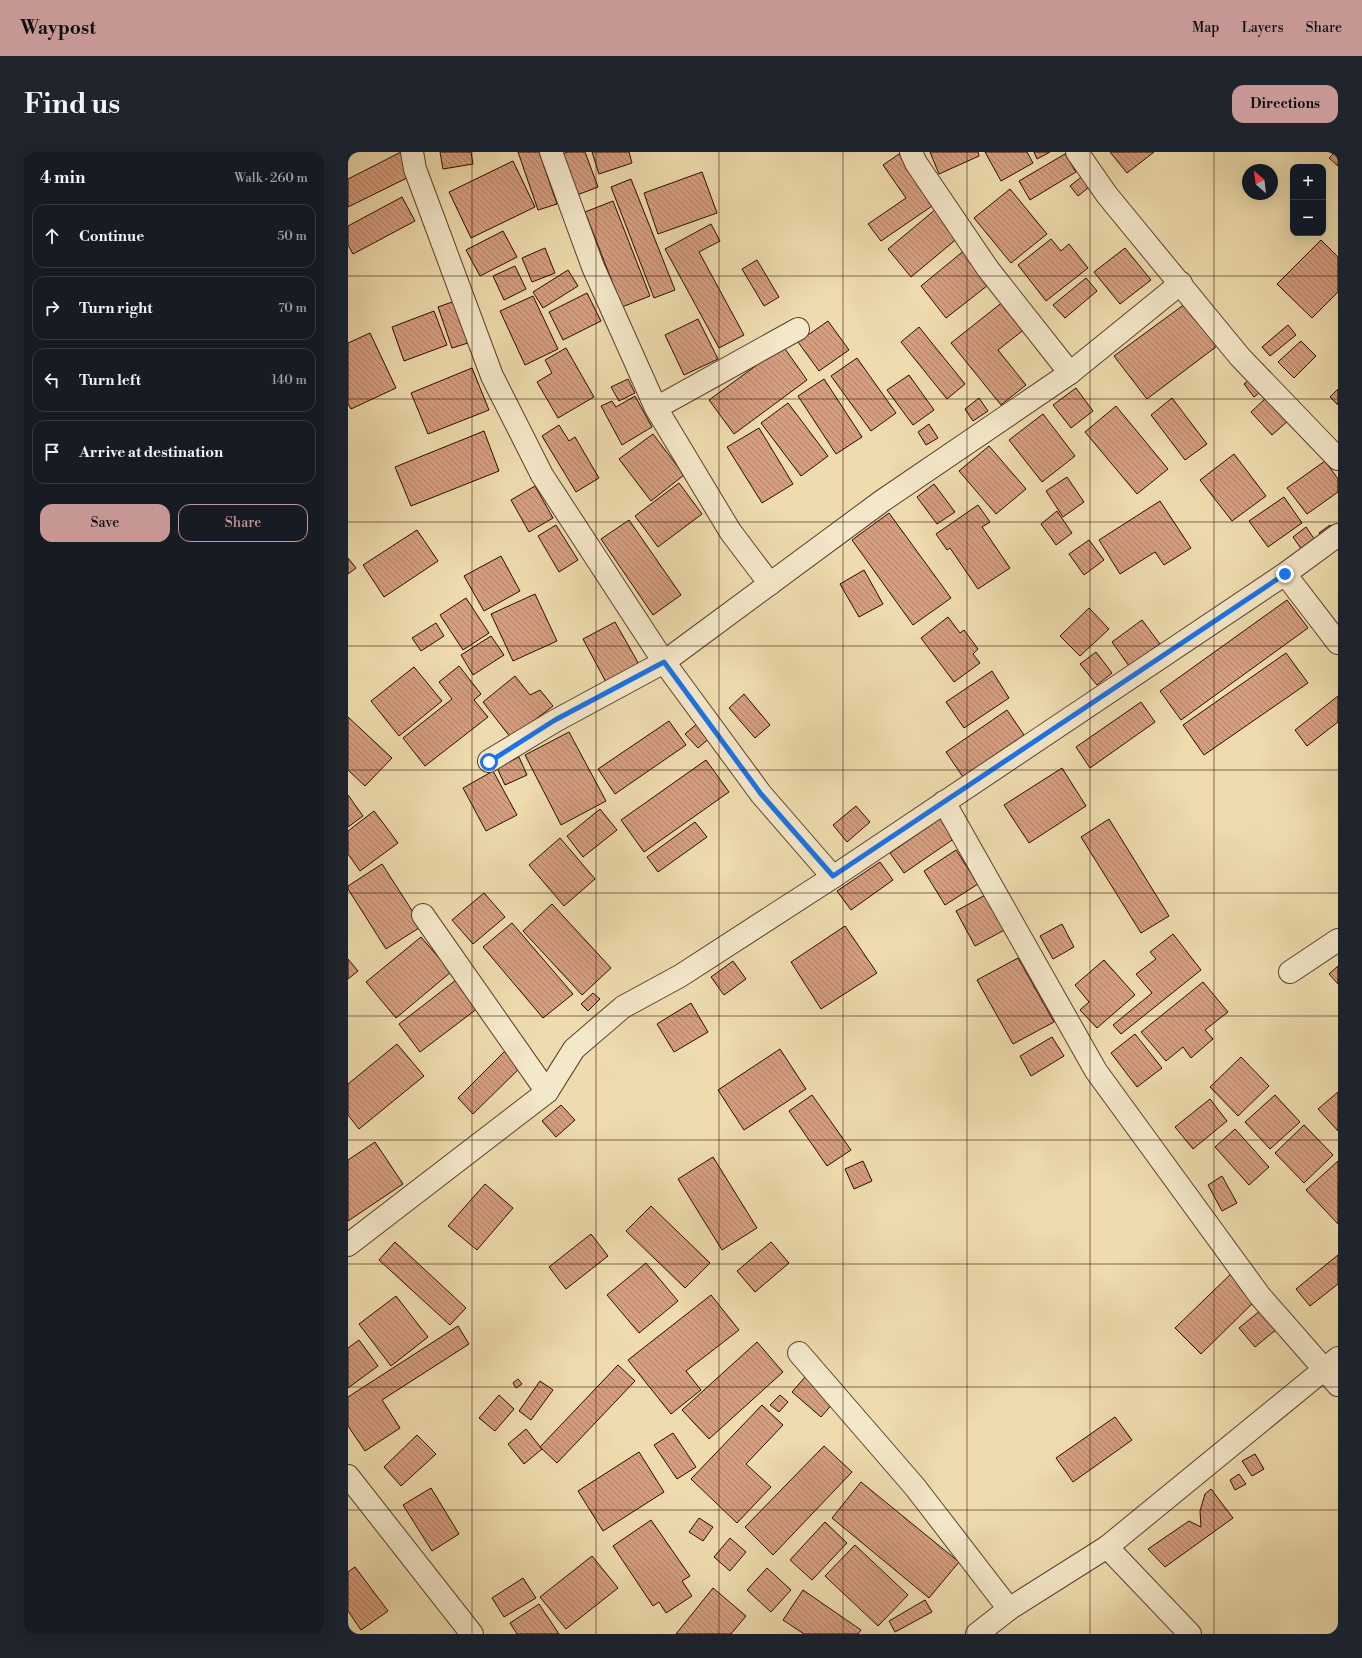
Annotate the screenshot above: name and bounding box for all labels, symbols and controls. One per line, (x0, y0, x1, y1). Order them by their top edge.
text: Waypost (20, 16, 96, 40)
text: Map (1192, 19, 1219, 37)
text: Layers (1241, 19, 1284, 37)
text: Share (1306, 19, 1342, 37)
button: Directions (1232, 85, 1338, 123)
text: Find us (24, 87, 120, 122)
north arrow (1242, 164, 1278, 200)
map controls (1290, 164, 1326, 236)
button: + (1290, 164, 1326, 200)
text: 4 min (40, 167, 85, 189)
text: Walk · 260 m (234, 170, 308, 186)
button: − (1290, 200, 1326, 236)
icon: ahead (41, 225, 63, 247)
text: Continue (79, 227, 144, 246)
text: 50 m (277, 228, 307, 244)
icon: right (41, 297, 63, 319)
text: Turn right (79, 299, 153, 318)
text: 70 m (278, 300, 307, 316)
icon: left (41, 369, 63, 391)
text: Turn left (79, 371, 141, 390)
text: 140 m (271, 372, 307, 388)
icon: arrive (41, 441, 63, 463)
text: Arrive at destination (79, 443, 223, 462)
button: Save (40, 504, 170, 542)
button: Share (178, 504, 308, 542)
route end (1276, 565, 1294, 583)
route start (480, 753, 498, 771)

